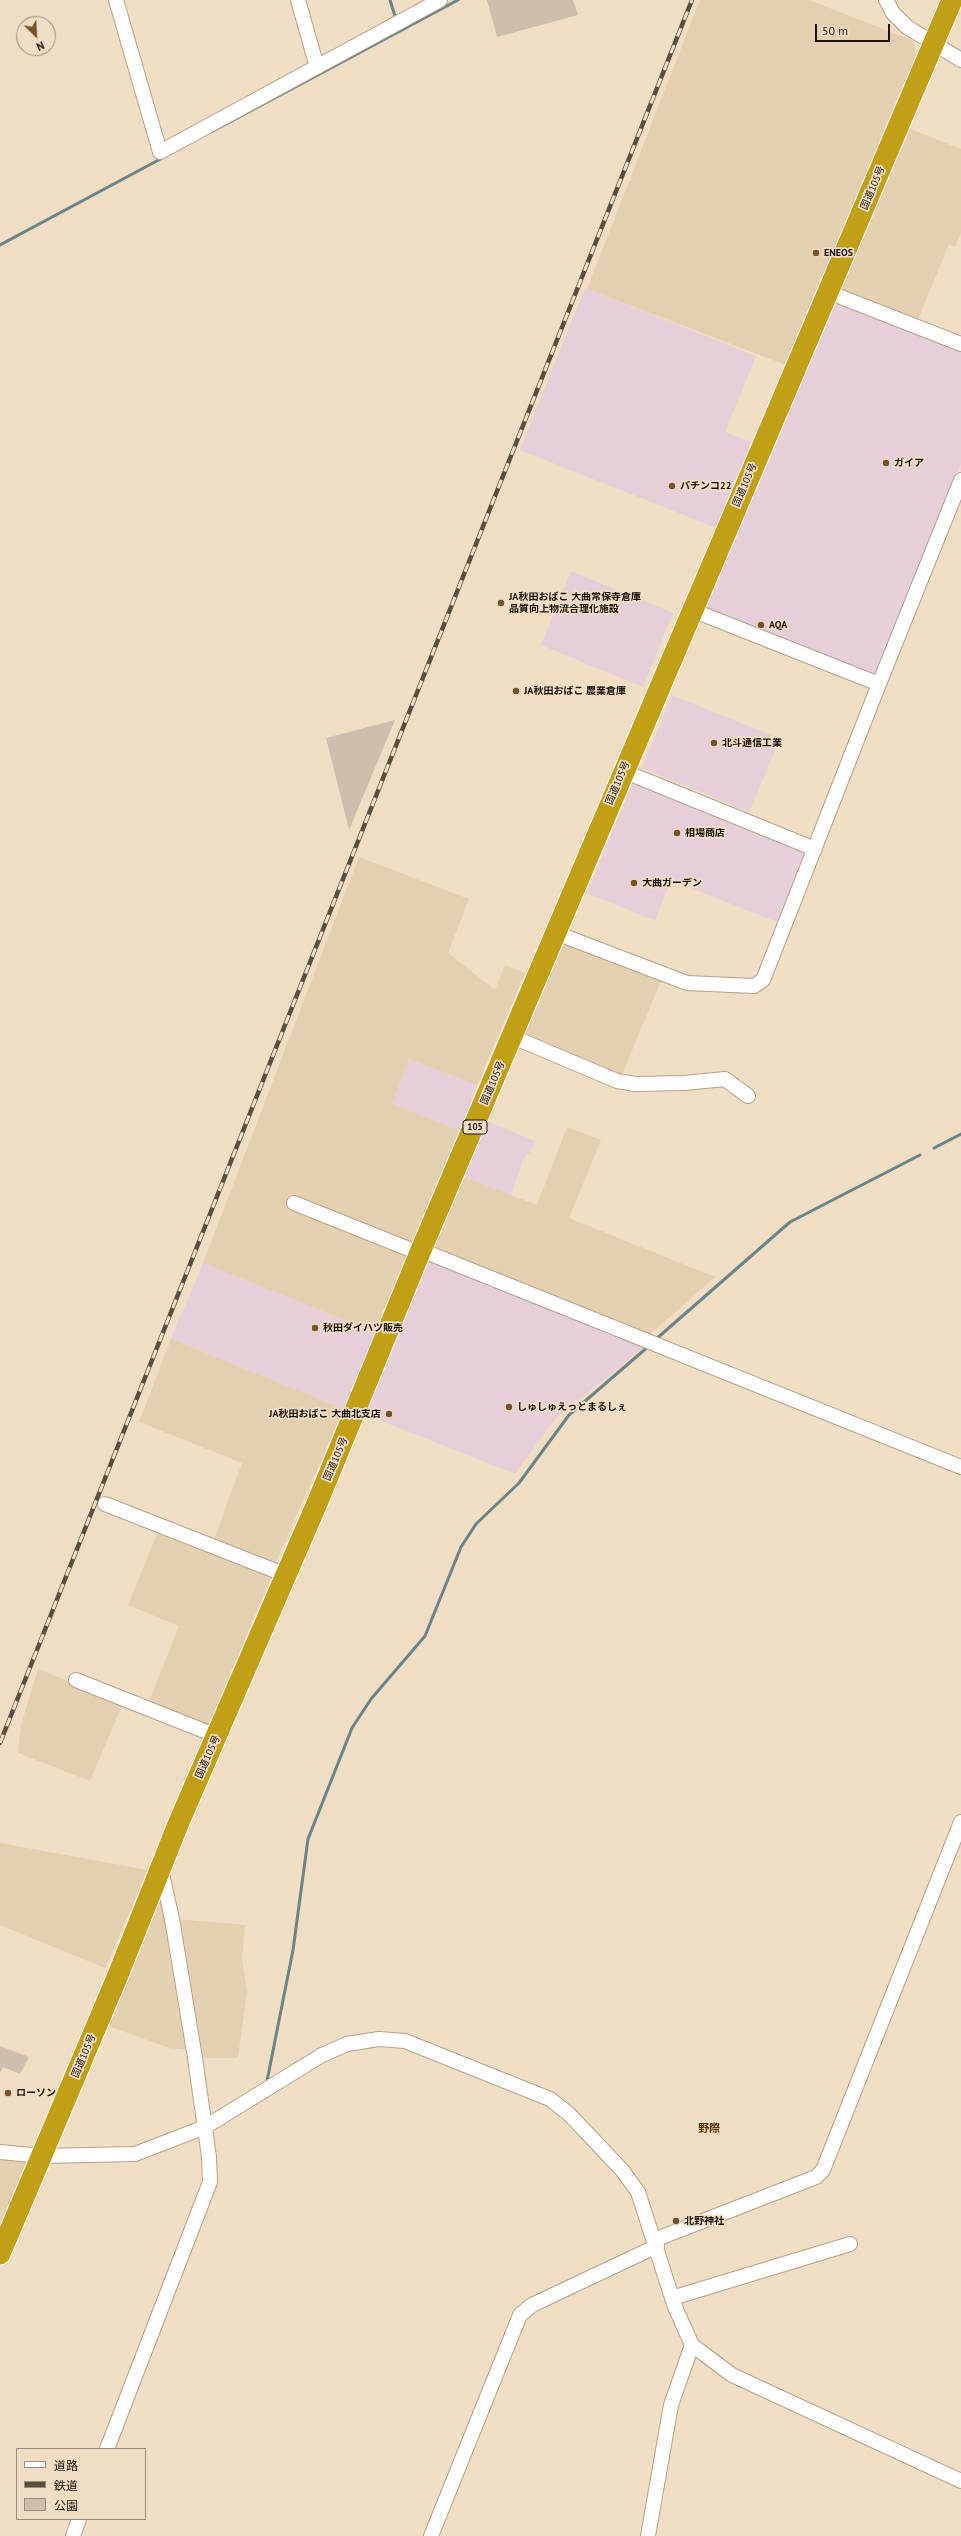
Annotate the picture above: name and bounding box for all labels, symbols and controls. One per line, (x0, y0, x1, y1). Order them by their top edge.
north arrow (16, 16, 56, 56)
scale bar (817, 16, 892, 42)
text: 50 m (822, 23, 848, 38)
text: N (34, 38, 47, 54)
street label: 国道105号 (858, 164, 888, 212)
place label: ENEOS (824, 247, 853, 259)
marker: ENEOS (811, 248, 821, 258)
place label: ガイア (894, 457, 924, 469)
marker: ガイア (881, 458, 891, 468)
street label: 国道105号 (730, 461, 760, 509)
place label: パチンコ22 (680, 480, 731, 492)
marker: パチンコ22 (667, 481, 677, 491)
place label: JA秋田おばこ 大曲常保寺倉庫 品質向上物流合理化施設 (509, 591, 641, 614)
marker: JA秋田おばこ 大曲常保寺倉庫 品質向上物流合理化施設 (496, 598, 506, 608)
place label: AQA (769, 619, 787, 631)
marker: AQA (756, 620, 766, 630)
place label: JA秋田おばこ 農業倉庫 (524, 685, 626, 697)
marker: JA秋田おばこ 農業倉庫 (511, 686, 521, 696)
place label: 北斗通信工業 (722, 737, 782, 749)
marker: 北斗通信工業 (709, 738, 719, 748)
street label: 国道105号 (603, 759, 633, 807)
place label: 相場商店 (685, 827, 725, 839)
marker: 相場商店 (672, 828, 682, 838)
place label: 大曲ガーデン (642, 877, 702, 889)
marker: 大曲ガーデン (629, 878, 639, 888)
street label: 国道105号 (478, 1059, 508, 1107)
road number: 105 (463, 1120, 487, 1134)
place label: 秋田ダイハツ販売 (323, 1322, 403, 1334)
marker: 秋田ダイハツ販売 (310, 1323, 320, 1333)
place label: しゅしゅえっとまるしぇ (517, 1401, 627, 1413)
marker: しゅしゅえっとまるしぇ (504, 1402, 514, 1412)
place label: JA秋田おばこ 大曲北支店 (269, 1408, 381, 1420)
marker: JA秋田おばこ 大曲北支店 (384, 1409, 394, 1419)
street label: 国道105号 (321, 1435, 351, 1483)
street label: 国道105号 (193, 1733, 223, 1781)
street label: 国道105号 (69, 2032, 99, 2080)
place label: ローソン (16, 2087, 56, 2099)
marker: ローソン (3, 2088, 13, 2098)
district label: 野際 (698, 2122, 720, 2136)
place label: 北野神社 (684, 2215, 724, 2227)
marker: 北野神社 (671, 2216, 681, 2226)
legend (16, 2448, 146, 2520)
text: 道路 (54, 2458, 78, 2473)
text: 鉄道 (54, 2478, 78, 2493)
text: 公園 (54, 2498, 78, 2513)

